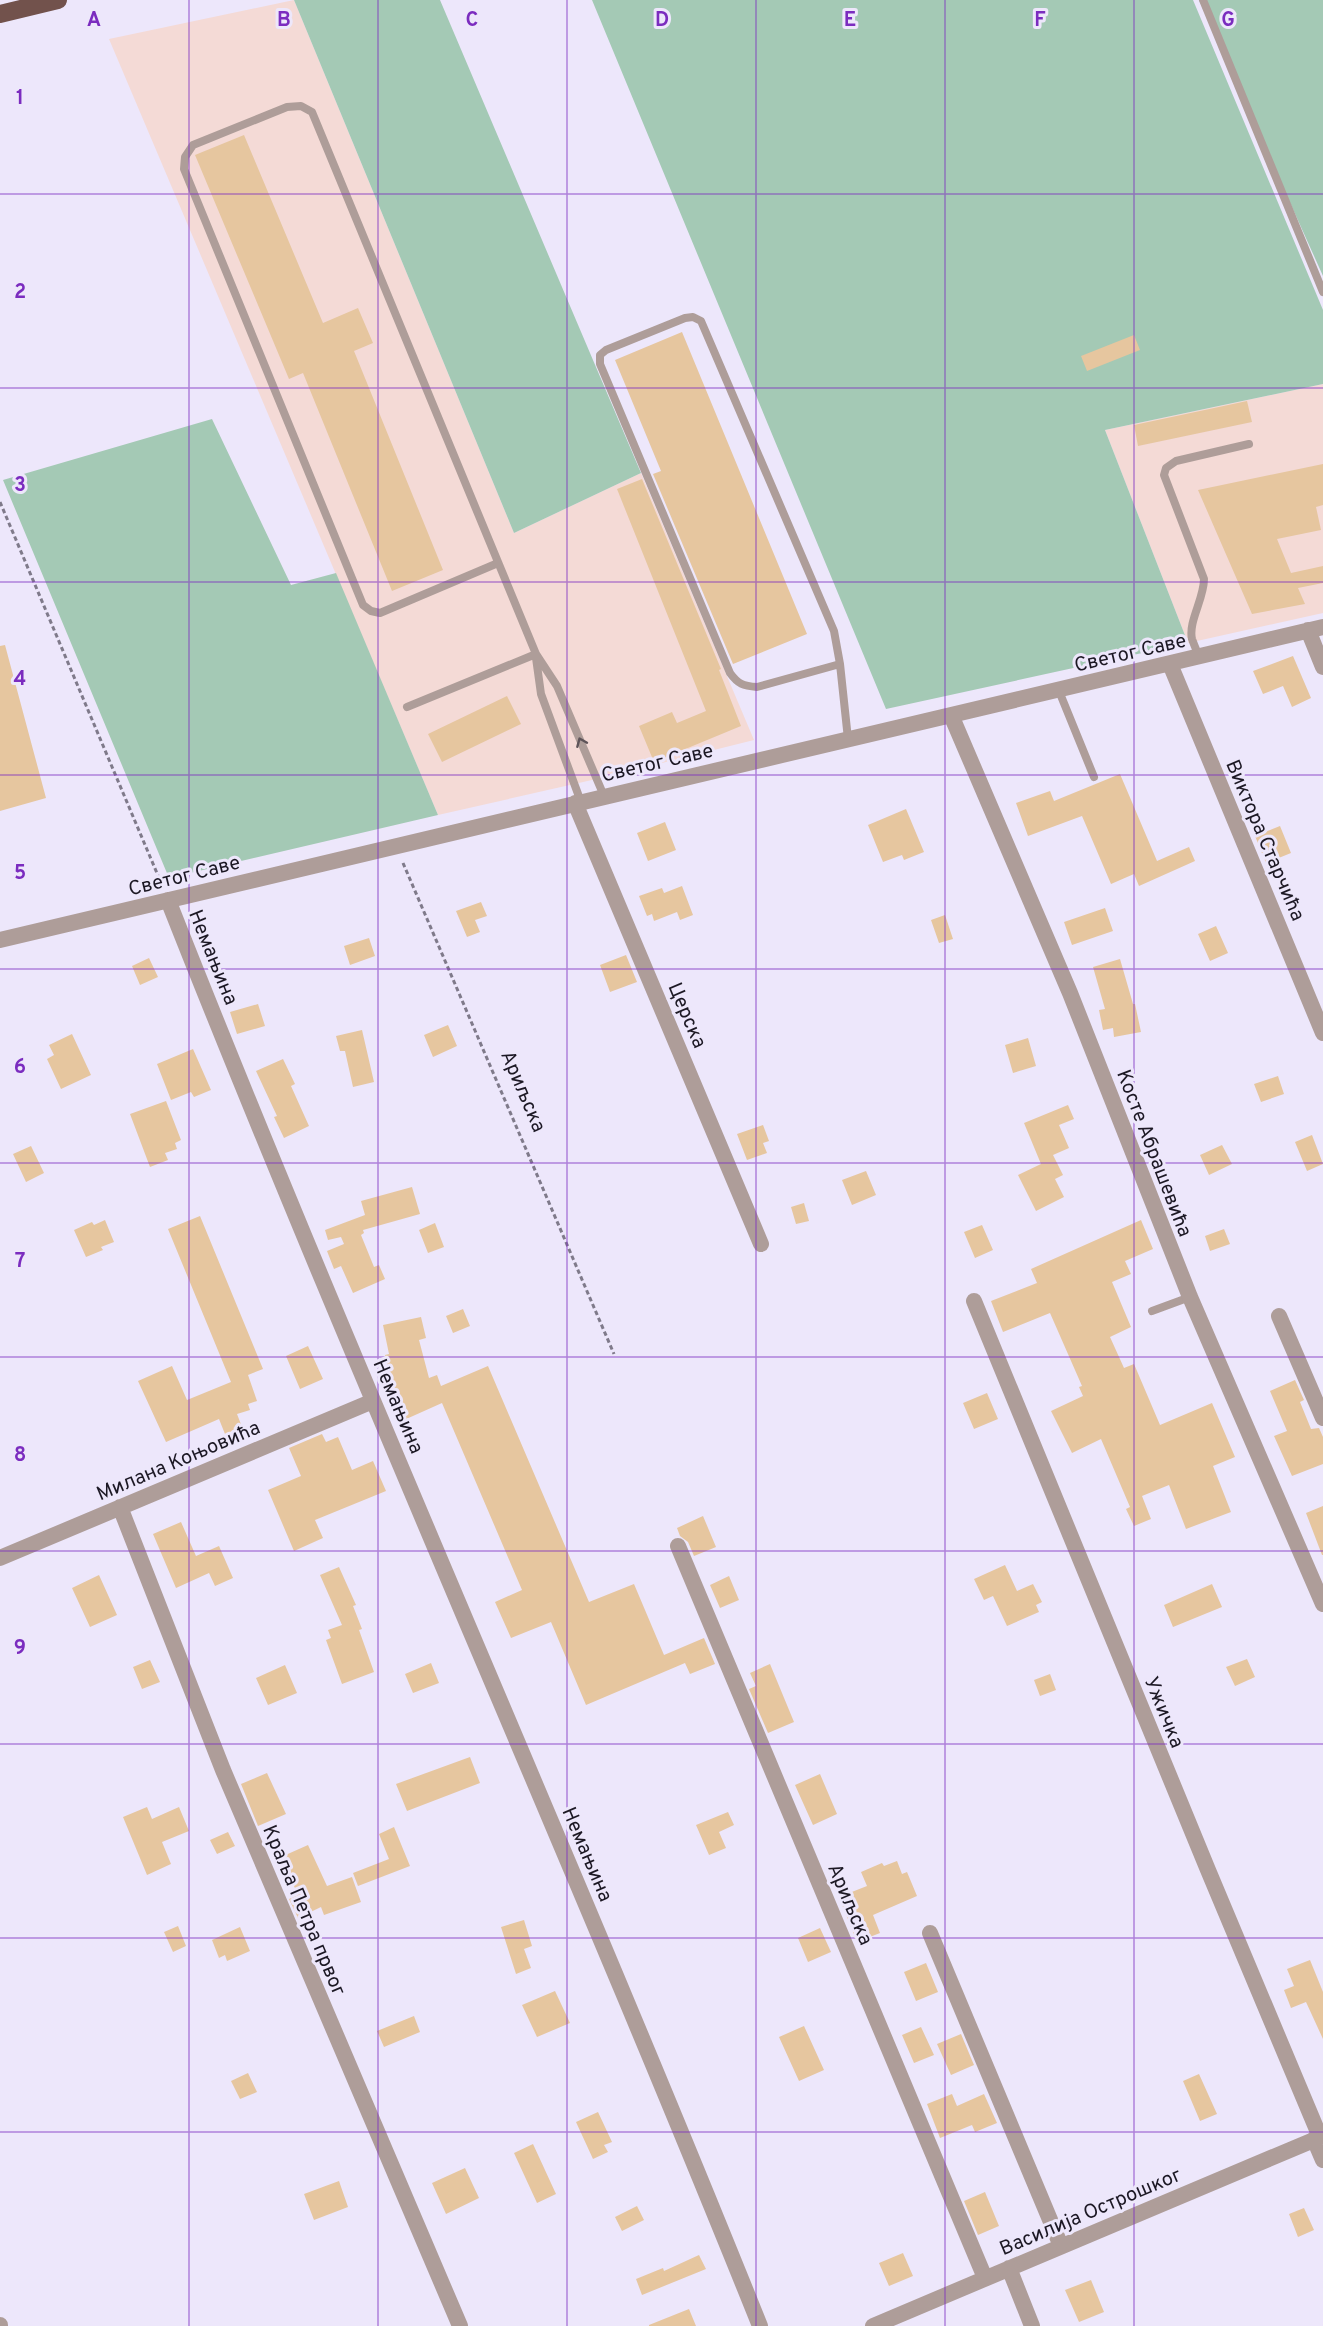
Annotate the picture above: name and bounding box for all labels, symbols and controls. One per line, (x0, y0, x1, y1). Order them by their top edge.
text: A (87, 8, 101, 34)
text: B (277, 8, 291, 34)
text: C (466, 8, 478, 34)
text: D (655, 8, 669, 34)
text: E (844, 8, 856, 34)
text: F (1034, 8, 1046, 34)
text: G (1221, 8, 1235, 34)
text: 1 (16, 86, 24, 112)
text: 2 (14, 280, 26, 306)
text: 3 (14, 473, 26, 499)
street label: Светог Саве (1072, 628, 1189, 679)
text: 4 (14, 667, 26, 693)
one-way arrow (576, 738, 588, 749)
street label: Светог Саве (599, 738, 716, 789)
street label: Виктора Старчића (1218, 756, 1310, 925)
street label: Светог Саве (126, 851, 243, 903)
text: 5 (14, 861, 26, 887)
street label: Немањина (181, 906, 243, 1009)
street label: Церска (661, 979, 712, 1053)
street label: Ариљска (493, 1047, 551, 1137)
text: 6 (14, 1055, 26, 1081)
street label: Косте Абрашевића (1109, 1066, 1197, 1241)
text: 7 (15, 1249, 25, 1275)
street label: Немањина (366, 1355, 429, 1458)
street label: Милана Коњовића (93, 1416, 265, 1508)
text: 8 (14, 1443, 26, 1469)
text: 9 (14, 1636, 26, 1662)
street label: Ужичка (1137, 1673, 1189, 1752)
street label: Немањина (555, 1803, 618, 1906)
street label: Краља Петра првог (255, 1822, 351, 2000)
street label: Ариљска (820, 1860, 878, 1950)
street label: Василија Острошког (996, 2163, 1186, 2263)

